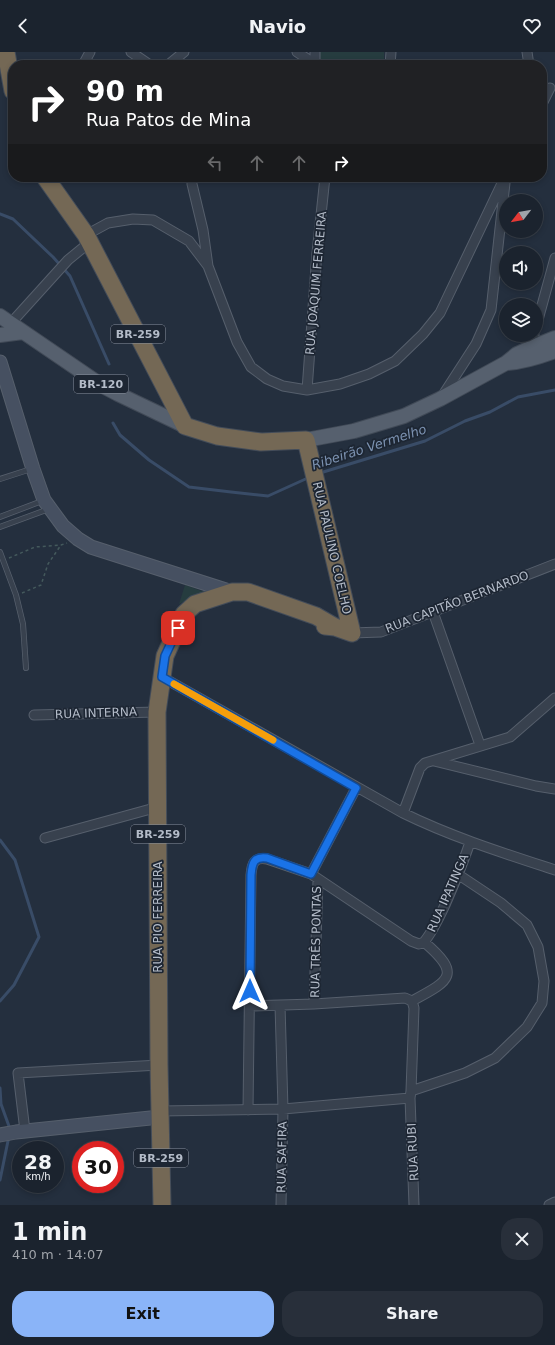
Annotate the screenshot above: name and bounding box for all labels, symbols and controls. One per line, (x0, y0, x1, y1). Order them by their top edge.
icon: back (12, 15, 34, 37)
icon: heart (521, 15, 543, 37)
text: Navio (249, 16, 306, 37)
text: 90 m (86, 75, 164, 108)
icon: right (20, 76, 72, 128)
text: Rua Patos de Mina (86, 109, 251, 130)
icon: left (204, 152, 226, 174)
icon: ahead (246, 152, 268, 174)
icon: ahead (288, 152, 310, 174)
icon: right (330, 152, 352, 174)
north arrow (499, 194, 543, 238)
map controls (499, 194, 543, 342)
street label: RUA JOAQUIM FERREIRA (303, 210, 329, 355)
button: sound (499, 246, 543, 290)
button: layers (499, 298, 543, 342)
road number: BR-259 (111, 325, 165, 343)
road number: BR-120 (74, 375, 128, 393)
water label: Ribeirão Vermelho (310, 421, 428, 473)
street label: RUA PAULINO COELHO (310, 480, 354, 616)
street label: RUA CAPITÃO BERNARDO (383, 567, 531, 636)
pin (161, 611, 195, 645)
icon: arrive (167, 617, 189, 639)
street label: RUA INTERNA (55, 705, 138, 721)
road number: BR-259 (131, 825, 185, 843)
street label: RUA IPATINGA (425, 851, 472, 934)
street label: RUA PIO FERREIRA (151, 860, 165, 973)
street label: RUA TRÊS PONTAS (307, 886, 324, 998)
position arrow (229, 970, 271, 1012)
street label: RUA SAFIRA (274, 1120, 290, 1193)
street label: RUA RUBI (404, 1123, 422, 1181)
speed limit sign: 30 (72, 1141, 124, 1193)
road number: BR-259 (134, 1149, 188, 1167)
text: 28 (24, 1150, 52, 1174)
text: km/h (25, 1171, 51, 1182)
text: 1 min (12, 1218, 87, 1246)
button: close (501, 1218, 543, 1260)
text: 410 m · 14:07 (12, 1247, 103, 1262)
button: Exit (12, 1291, 274, 1337)
button: Share (282, 1291, 543, 1337)

